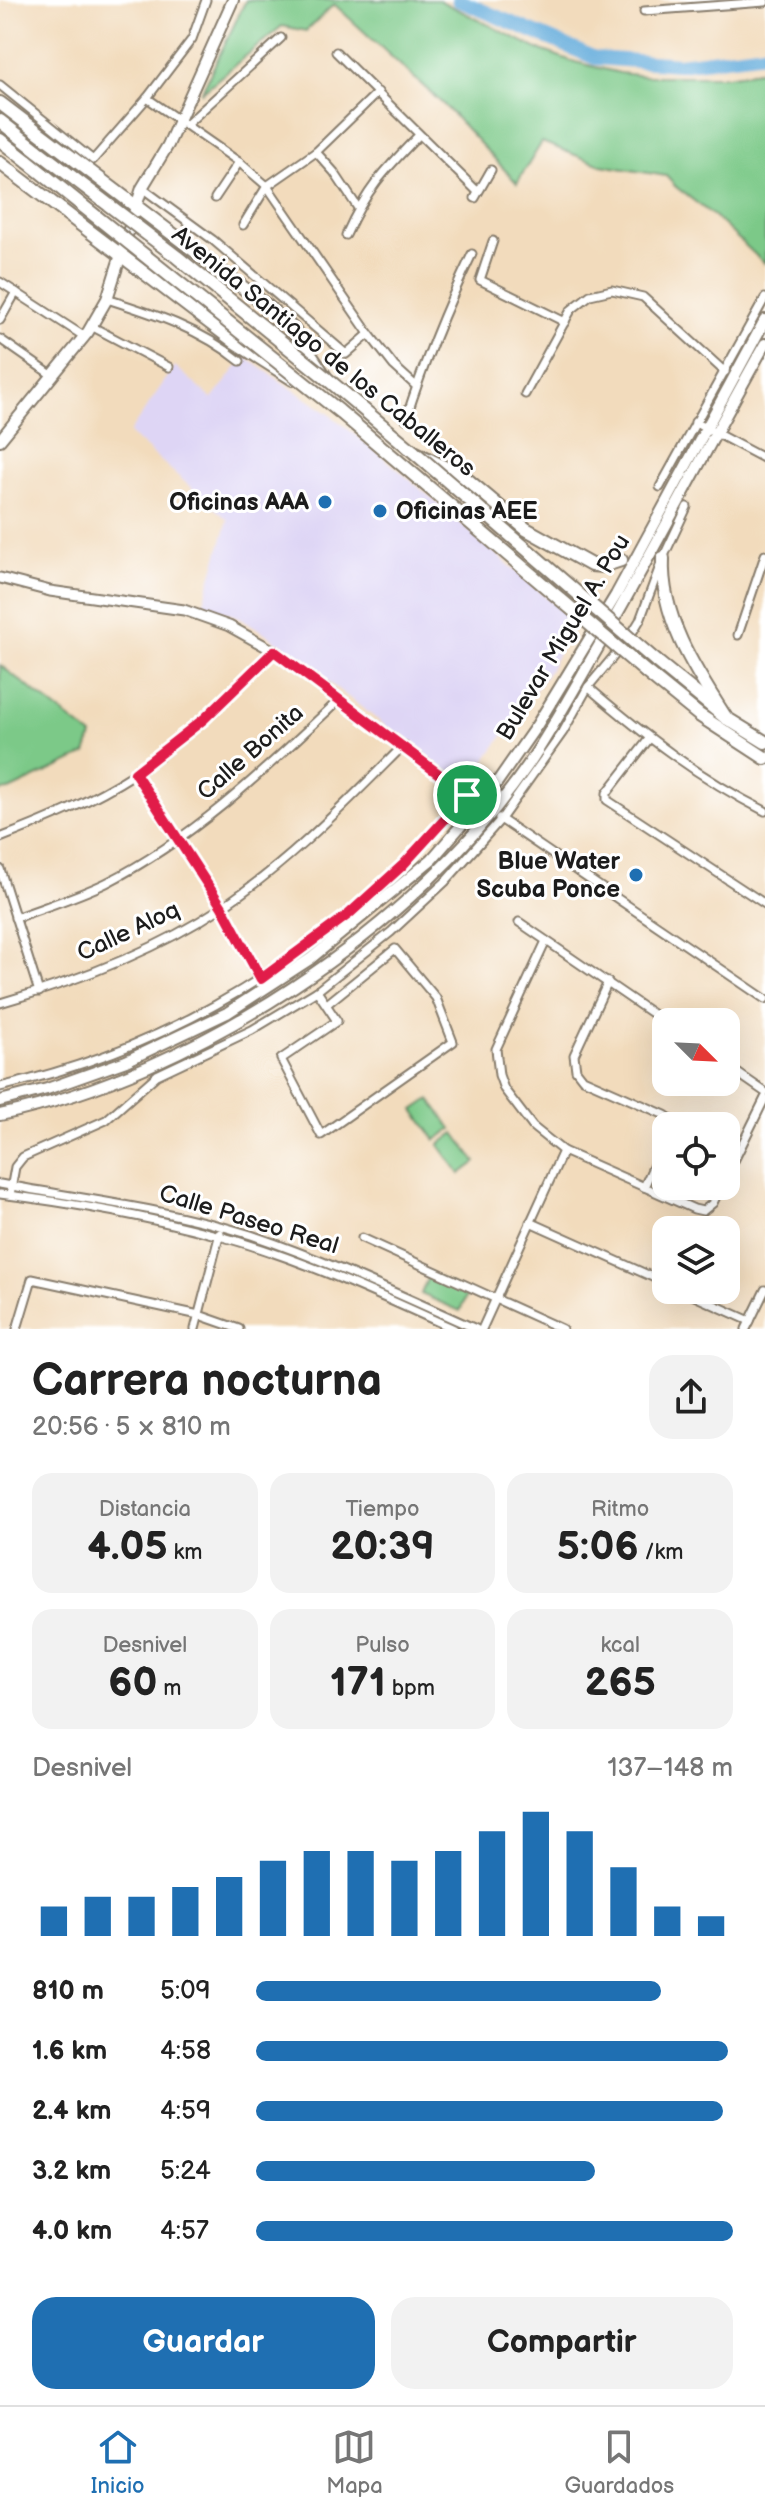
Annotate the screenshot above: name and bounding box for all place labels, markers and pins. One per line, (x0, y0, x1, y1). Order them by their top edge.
place label: Oficinas AAA (169, 488, 309, 517)
marker: Oficinas AAA (316, 493, 334, 511)
place label: Oficinas AEE (396, 497, 538, 526)
marker: Oficinas AEE (371, 502, 389, 520)
pin (433, 761, 501, 829)
place label: Blue Water Scuba Ponce (477, 847, 620, 904)
marker: Blue Water Scuba Ponce (627, 866, 645, 884)

